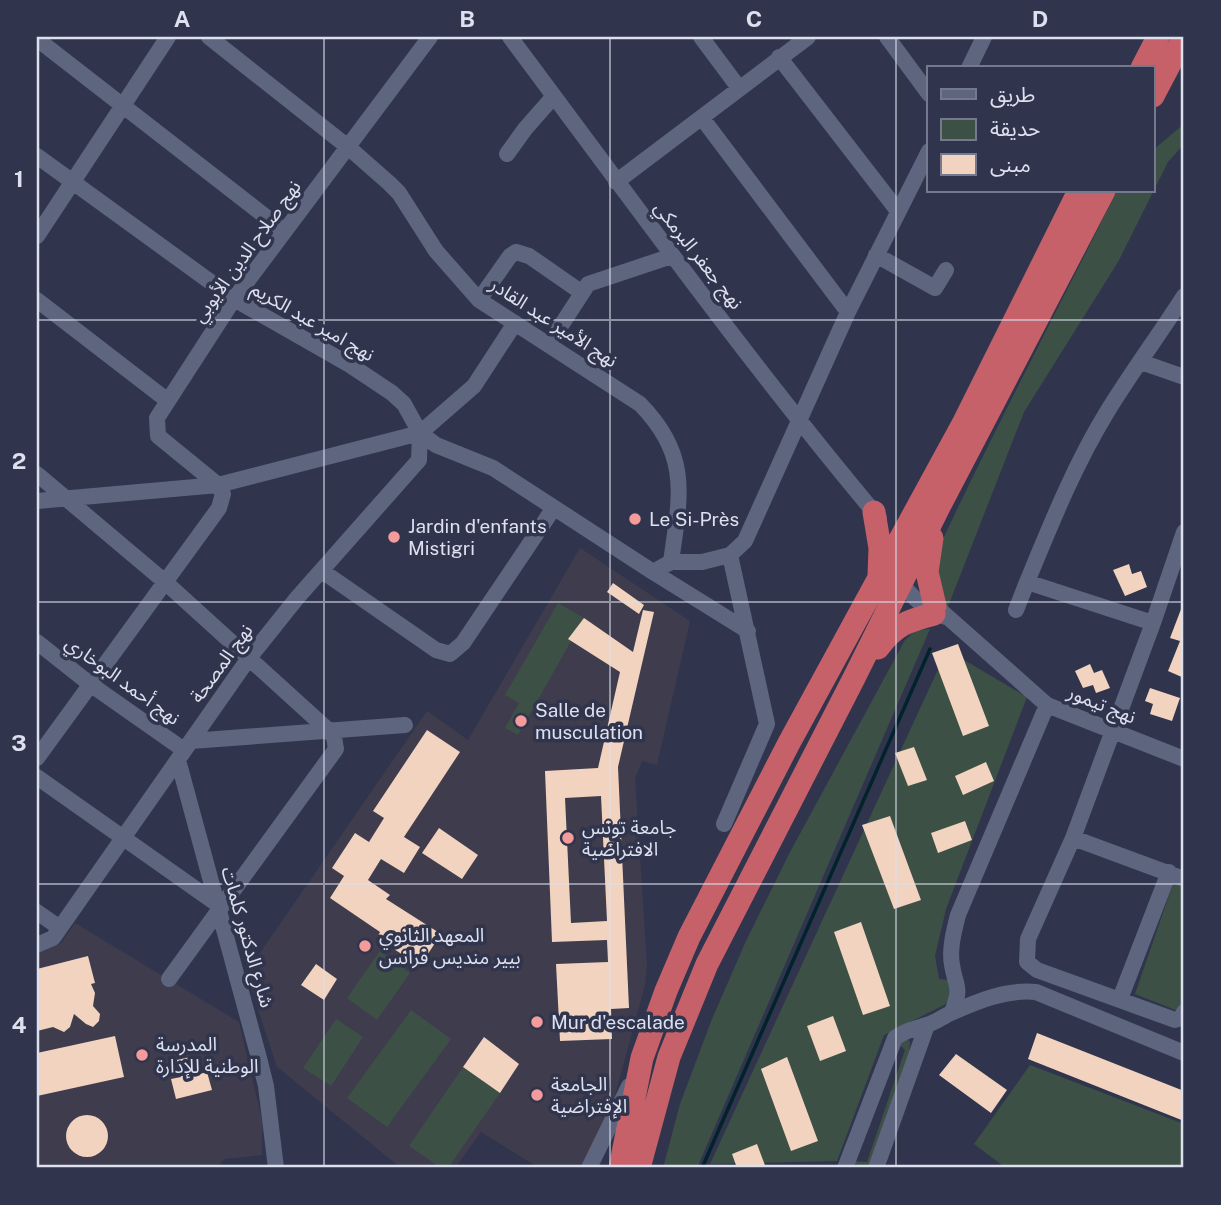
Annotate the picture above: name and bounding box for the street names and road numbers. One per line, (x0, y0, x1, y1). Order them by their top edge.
street label: نهج صلاح الدين الأيوبي (187, 176, 308, 329)
street label: نهج جعفر البرمكي (647, 197, 748, 316)
street label: نهج الأمير عبد القادر (483, 272, 622, 375)
street label: نهج امير عبد الكريم (245, 277, 379, 369)
street label: نهج المصحة (185, 620, 260, 709)
street label: نهج أحمد البوخاري (59, 631, 185, 732)
street label: نهج تيمور (1062, 680, 1139, 731)
street label: شارع الدكتور كلمات (214, 864, 279, 1011)

